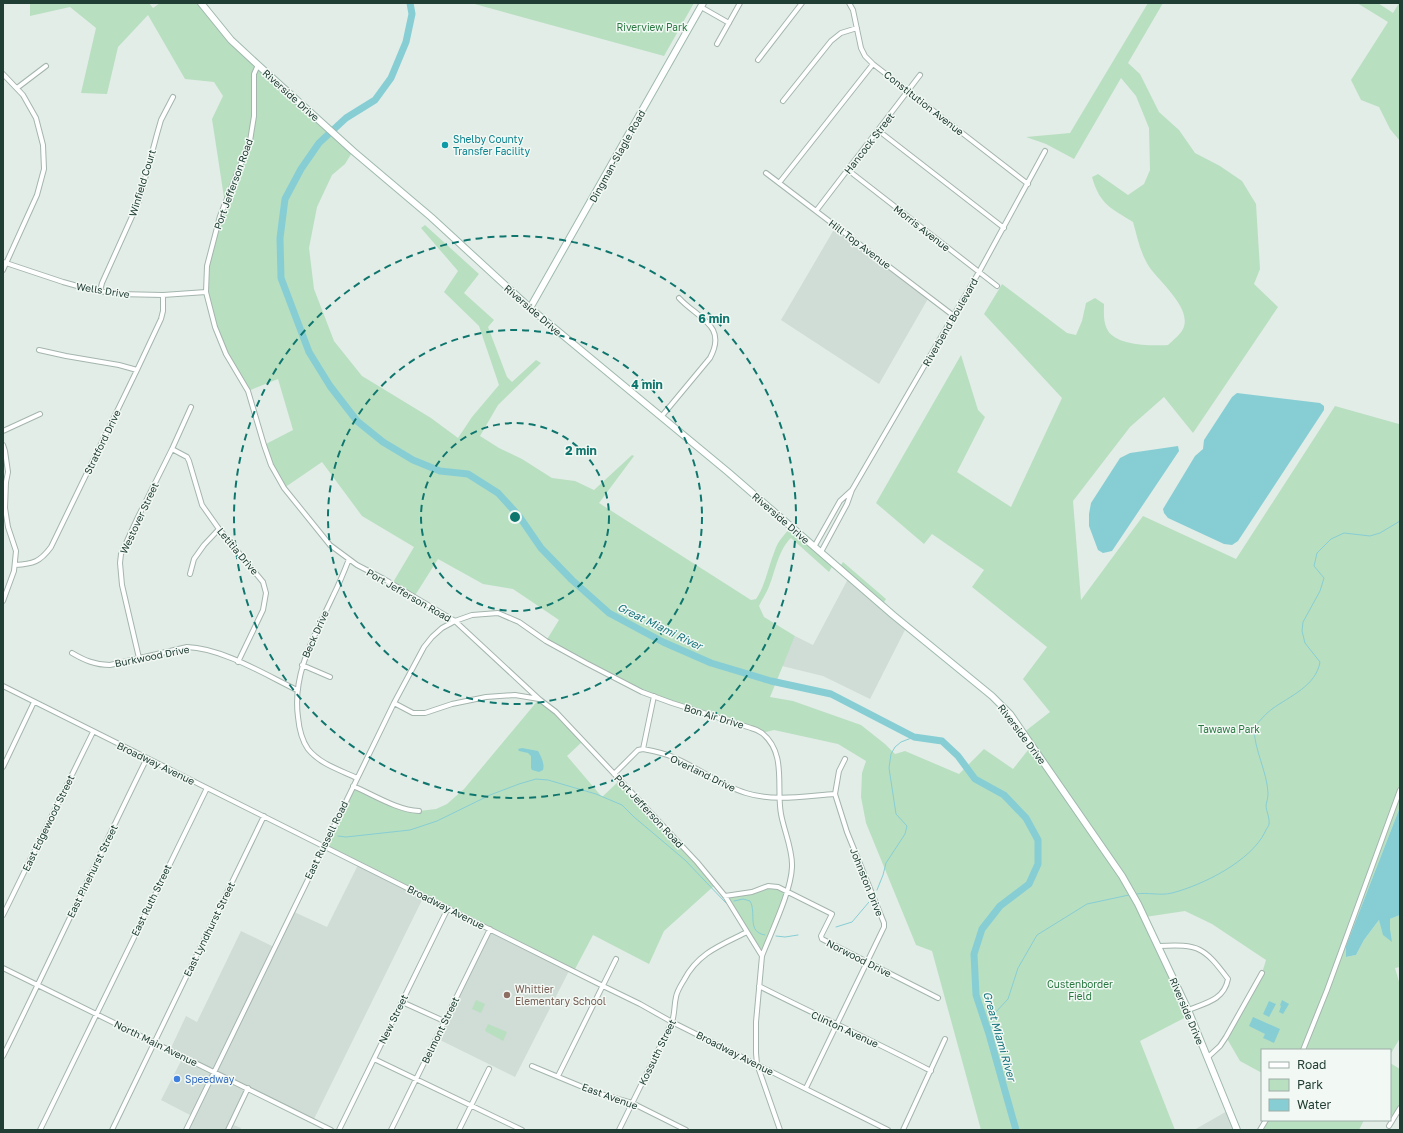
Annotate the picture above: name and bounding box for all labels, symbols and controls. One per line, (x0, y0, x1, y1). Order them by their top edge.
park label: Riverview Park (616, 21, 688, 33)
street label: Riverside Drive (260, 67, 322, 124)
street label: Constitution Avenue (882, 68, 966, 138)
street label: Dingman-Slagle Road (587, 108, 647, 204)
street label: Hancock Street (841, 110, 897, 176)
place label: Shelby County Transfer Facility (453, 133, 531, 157)
street label: Port Jefferson Road (211, 137, 255, 231)
marker: Shelby County Transfer Facility (440, 140, 450, 150)
street label: Winfield Court (126, 148, 158, 218)
street label: Morris Avenue (891, 202, 953, 254)
street label: Hill Top Avenue (827, 217, 893, 271)
street label: Riverbend Boulevard (920, 276, 980, 368)
street label: Wells Drive (75, 280, 131, 300)
street label: Riverside Drive (502, 282, 564, 338)
text: 6 min (698, 311, 730, 326)
text: 4 min (631, 377, 663, 392)
street label: Stratford Drive (81, 408, 123, 476)
text: 2 min (565, 443, 597, 458)
street label: Westover Street (117, 480, 161, 556)
street label: Riverside Drive (750, 490, 812, 546)
centre of rings (508, 510, 522, 524)
street label: Letitia Drive (215, 525, 261, 577)
street label: Port Jefferson Road (365, 566, 453, 624)
water label: Great Miami River (616, 600, 706, 653)
street label: Beck Drive (299, 608, 331, 660)
street label: Burkwood Drive (114, 643, 191, 669)
street label: Bon Air Drive (683, 701, 746, 731)
street label: Riverside Drive (996, 702, 1049, 766)
park label: Tawawa Park (1198, 723, 1260, 735)
street label: Broadway Avenue (115, 739, 197, 787)
street label: Overland Drive (668, 752, 738, 794)
street label: Port Jefferson Road (612, 772, 686, 850)
street label: East Edgewood Street (19, 773, 77, 873)
street label: East Russell Road (302, 799, 350, 881)
street label: East Pinehurst Street (64, 822, 120, 920)
street label: Johnston Drive (848, 846, 886, 918)
street label: East Ruth Street (128, 862, 174, 938)
street label: East Lyndhurst Street (181, 880, 237, 978)
street label: Broadway Avenue (405, 882, 487, 932)
street label: Norwood Drive (825, 937, 894, 980)
street label: Riverside Drive (1167, 976, 1207, 1047)
park label: Custenborder Field (1047, 978, 1113, 1002)
place label: Whittier Elementary School (515, 983, 606, 1007)
marker: Whittier Elementary School (502, 990, 512, 1000)
water label: Great Miami River (981, 990, 1019, 1084)
street label: New Street (376, 992, 410, 1046)
street label: Belmont Street (419, 995, 461, 1065)
street label: Clinton Avenue (810, 1008, 881, 1050)
street label: Kossuth Street (636, 1017, 678, 1087)
street label: North Main Avenue (112, 1018, 200, 1068)
street label: Broadway Avenue (694, 1028, 776, 1078)
legend (1261, 1049, 1391, 1121)
text: Road (1297, 1057, 1326, 1072)
place label: Speedway (185, 1073, 235, 1085)
marker: Speedway (172, 1074, 182, 1084)
text: Park (1297, 1077, 1323, 1092)
street label: East Avenue (580, 1080, 640, 1112)
text: Water (1297, 1097, 1331, 1112)

